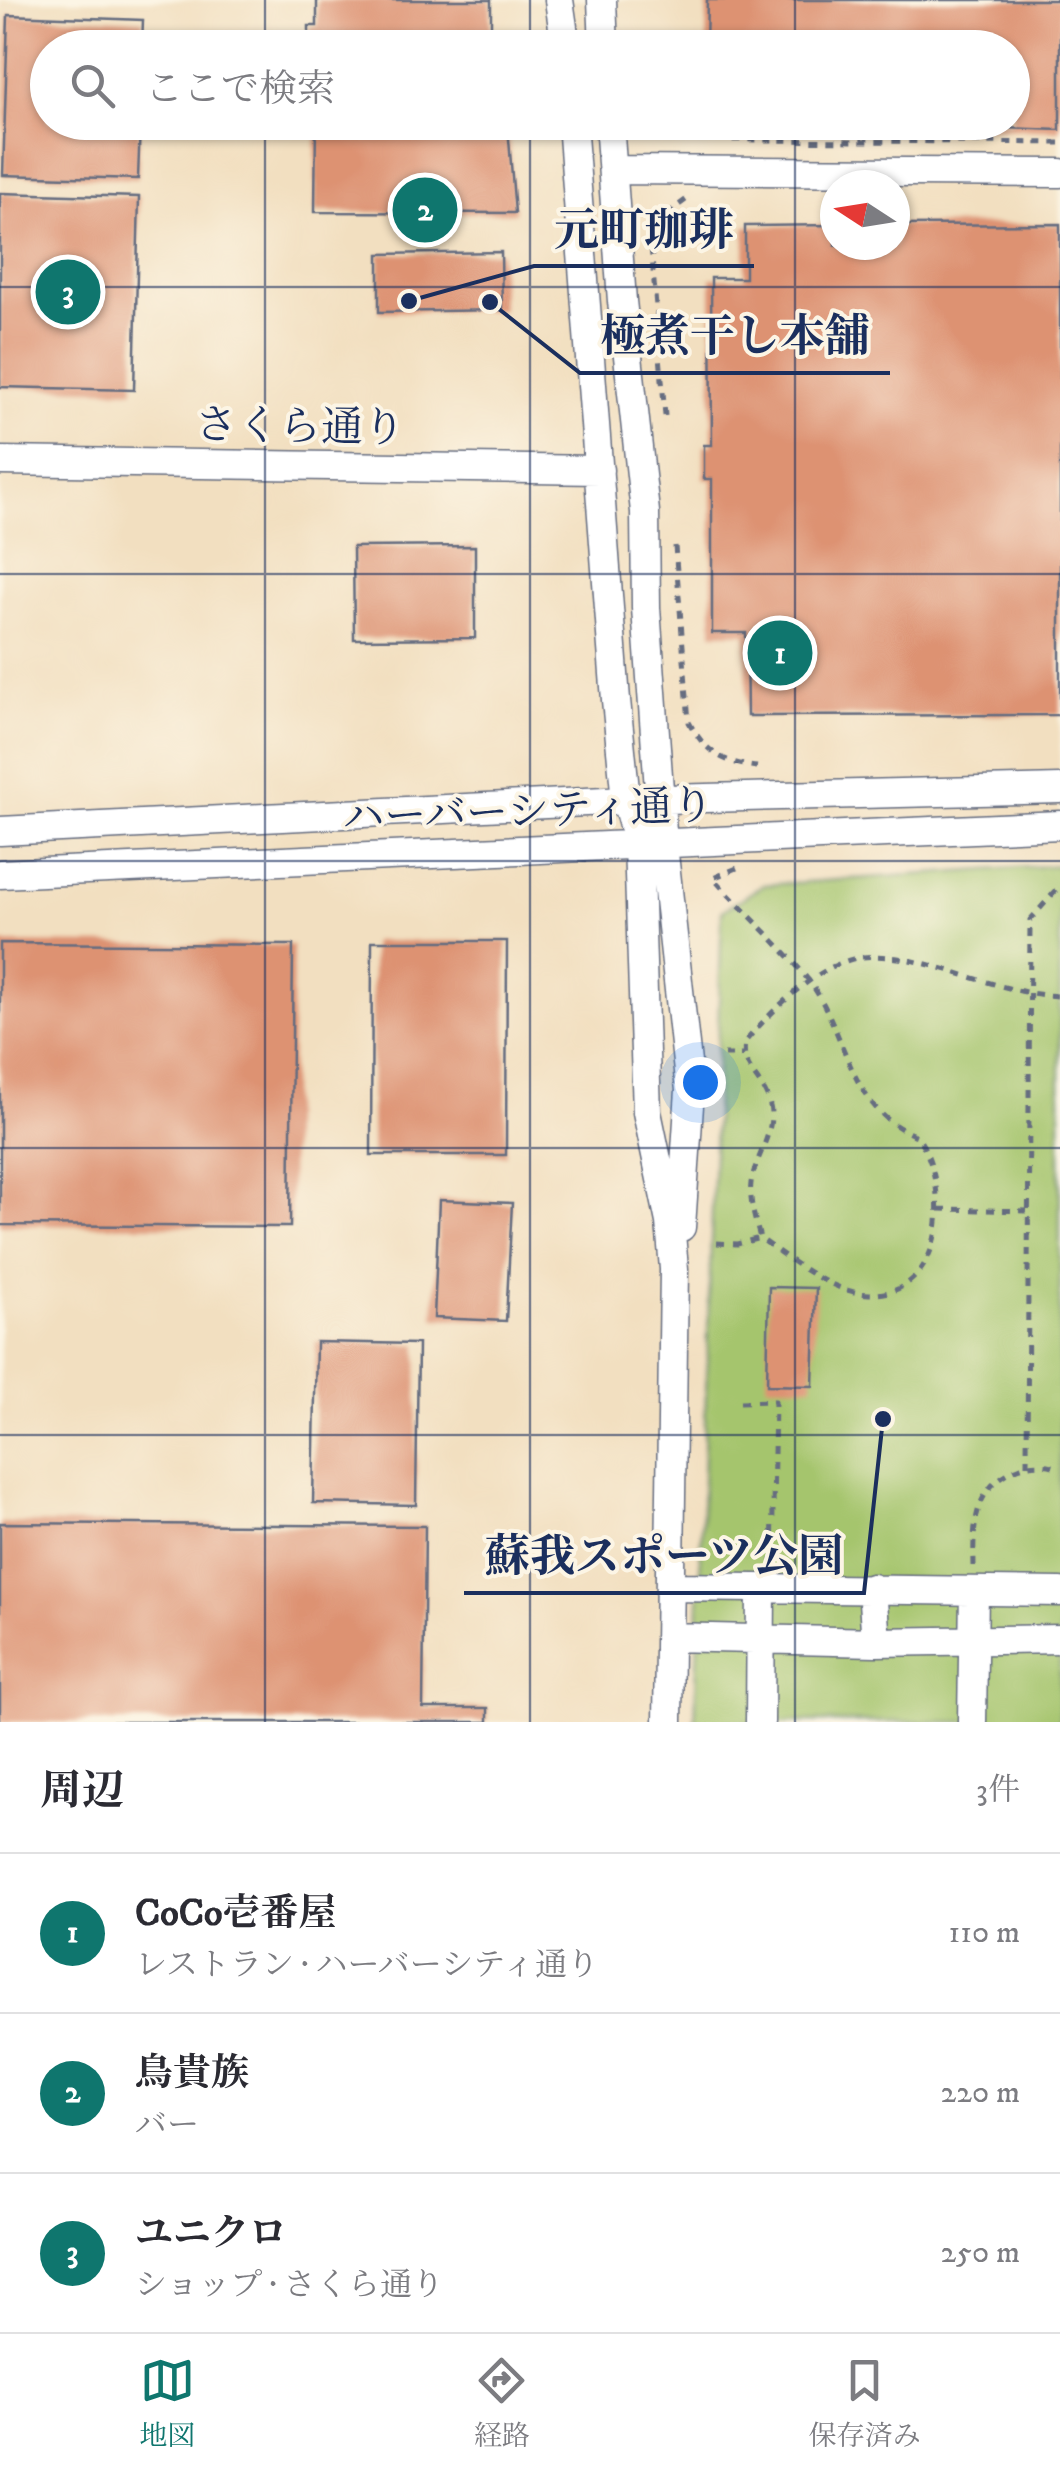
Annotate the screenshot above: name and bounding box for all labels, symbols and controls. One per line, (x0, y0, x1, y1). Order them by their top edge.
search box (30, 30, 1030, 140)
icon: search (65, 58, 120, 113)
text: ここで検索 (145, 66, 335, 114)
north arrow (820, 170, 910, 260)
pin: 2 (392, 172, 458, 248)
callout: 元町珈琲 (534, 191, 754, 266)
text: 元町珈琲 (554, 204, 734, 260)
pin: 3 (36, 254, 100, 330)
callout: 極煮干し本舗 (580, 298, 890, 373)
text: 極煮干し本舗 (600, 310, 870, 366)
street label: さくら通り (195, 400, 405, 456)
pin: 1 (748, 616, 812, 690)
street label: ハーバーシティ通り (341, 781, 715, 845)
your location (675, 1057, 726, 1108)
callout: 蘇我スポーツ公園 (464, 1518, 864, 1593)
text: 蘇我スポーツ公園 (485, 1530, 843, 1586)
text: 周辺 (40, 1766, 124, 1818)
text: 3件 (976, 1771, 1020, 1811)
text: CoCo壱番屋 (135, 1890, 337, 1938)
text: 1 (67, 1913, 78, 1953)
text: 110 m (948, 1913, 1020, 1953)
text: レストラン · ハーバーシティ通り (135, 1946, 599, 1986)
text: 鳥貴族 (135, 2050, 249, 2098)
text: 2 (65, 2073, 80, 2113)
text: 220 m (940, 2073, 1020, 2113)
text: バー (135, 2106, 199, 2146)
text: ユニクロ (135, 2210, 287, 2258)
text: 3 (67, 2233, 78, 2273)
text: 250 m (940, 2233, 1020, 2273)
text: ショップ · さくら通り (135, 2266, 444, 2306)
tab: 地図 (139, 2353, 195, 2454)
tab: 経路 (474, 2353, 530, 2454)
tab: 保存済み (809, 2353, 921, 2454)

